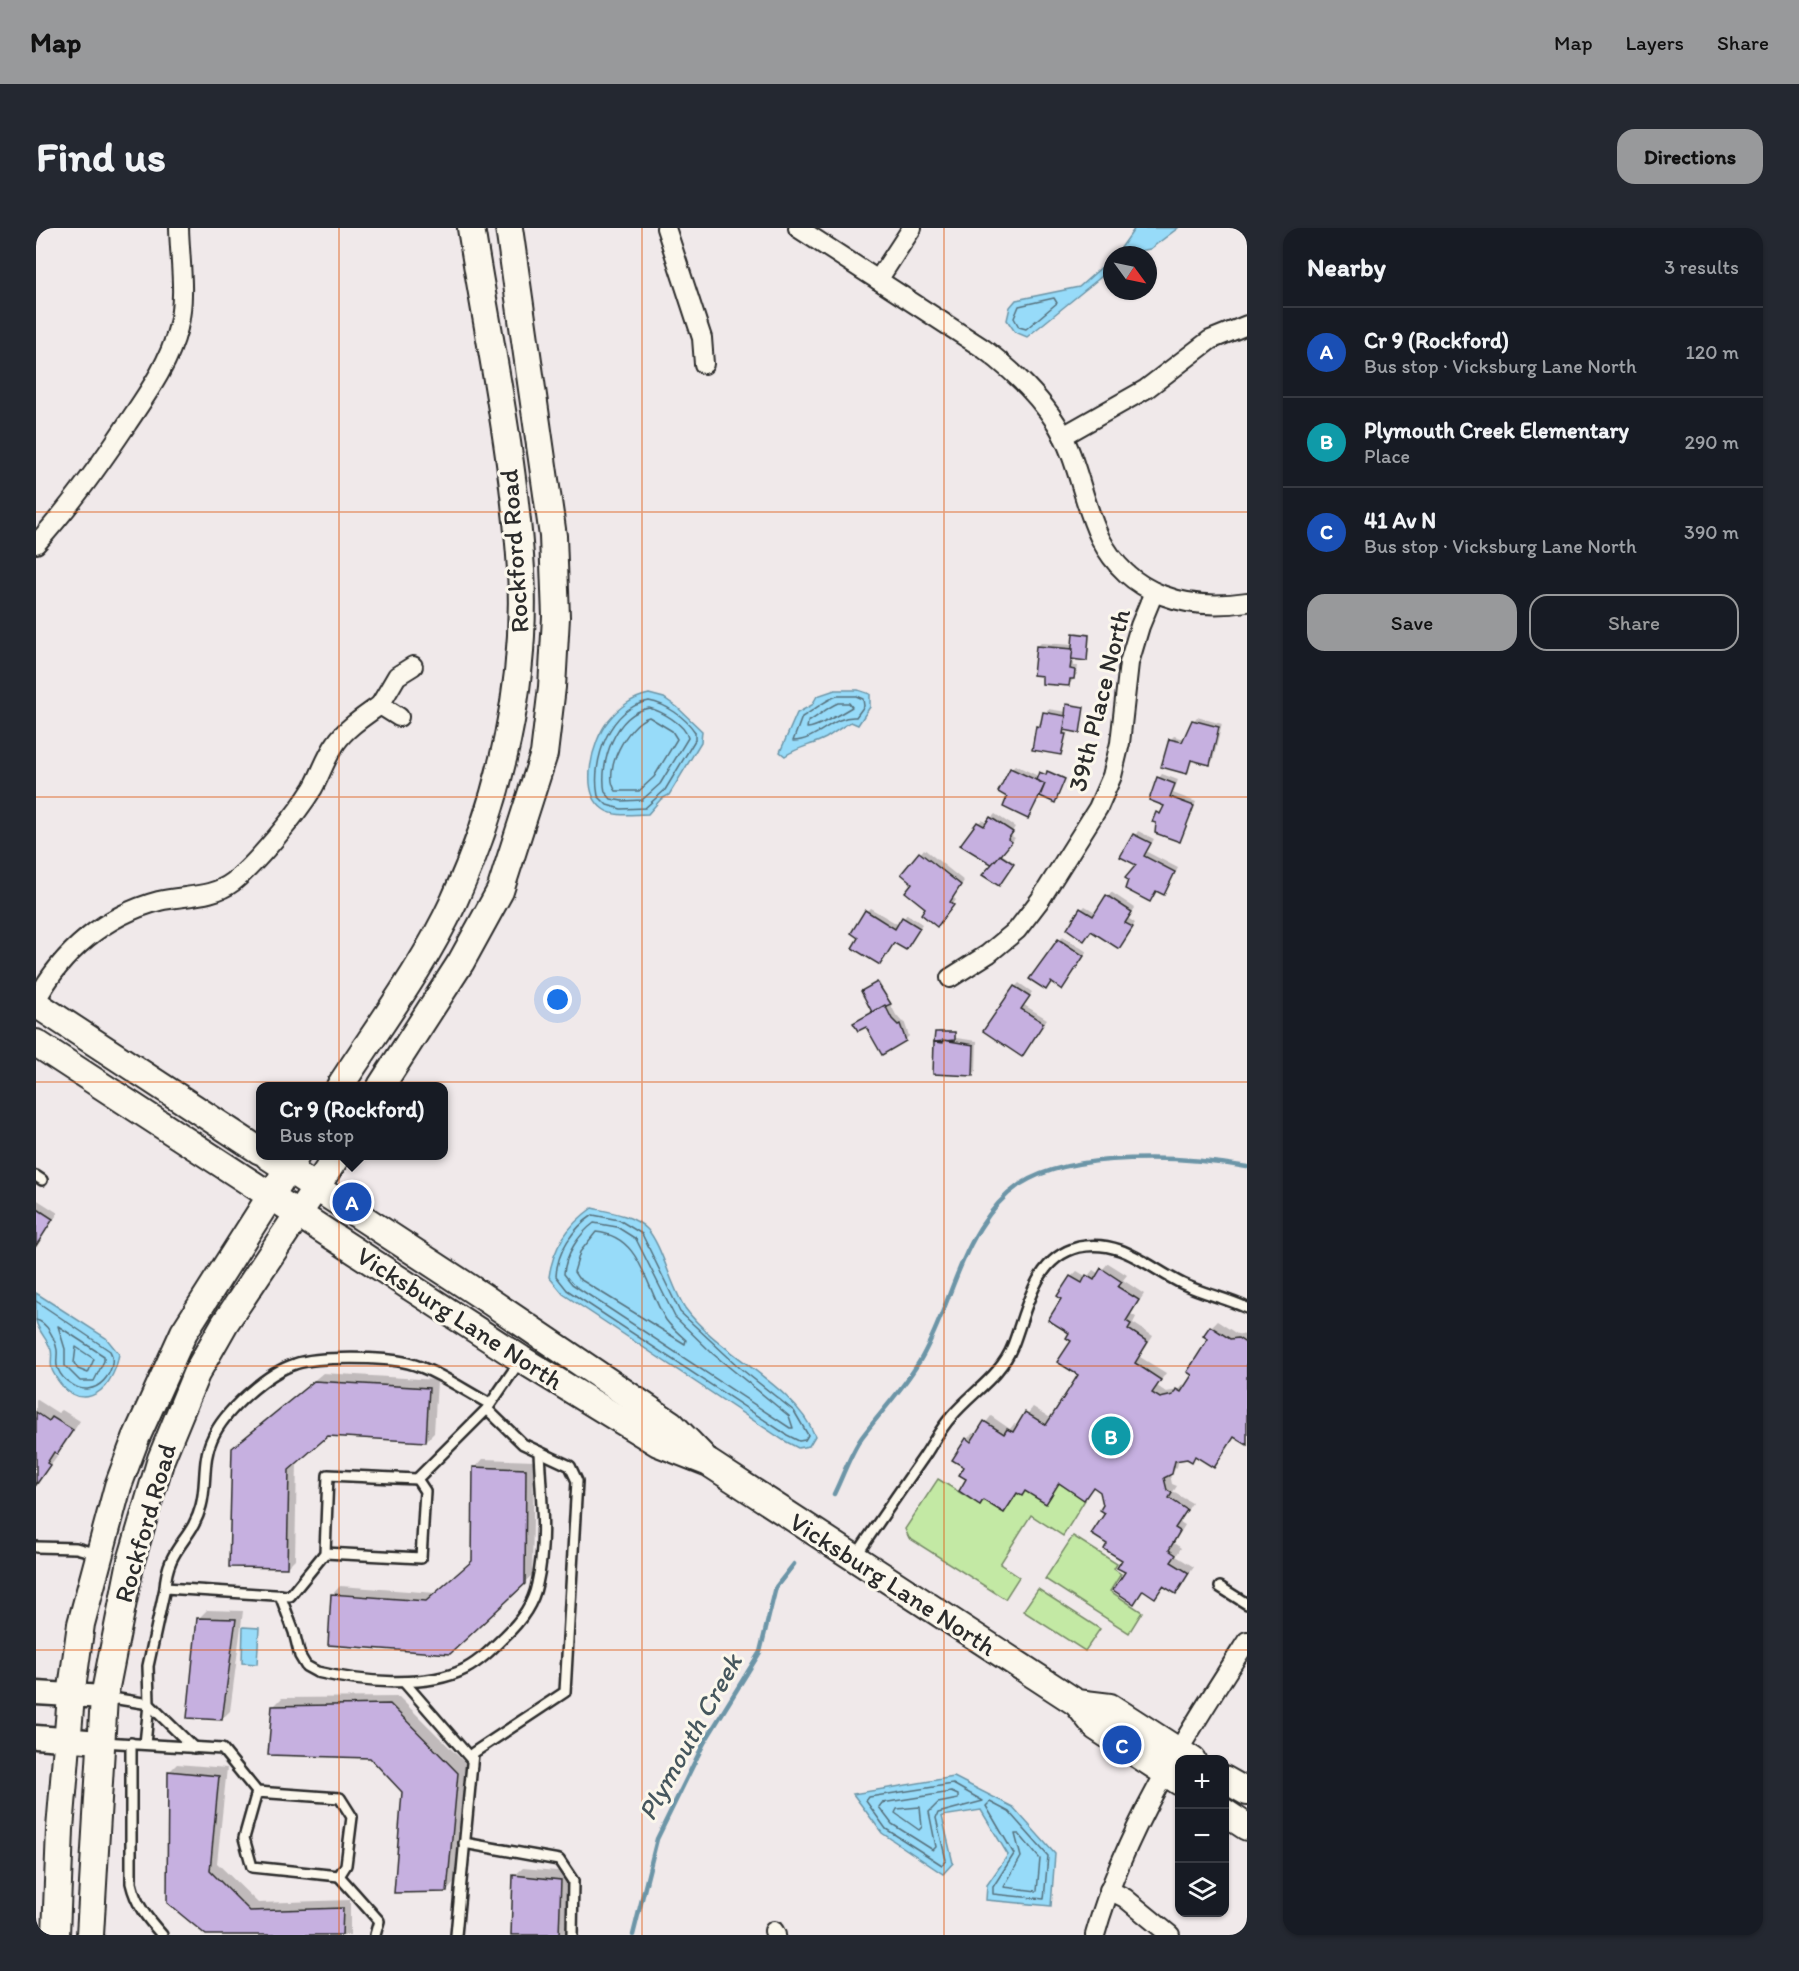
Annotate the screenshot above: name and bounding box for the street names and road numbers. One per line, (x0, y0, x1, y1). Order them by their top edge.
street label: Rockford Road (492, 468, 536, 634)
street label: 39th Place North (1061, 605, 1137, 795)
street label: Vicksburg Lane North (351, 1239, 569, 1397)
street label: Rockford Road (107, 1440, 183, 1606)
street label: Vicksburg Lane North (784, 1505, 1002, 1663)

